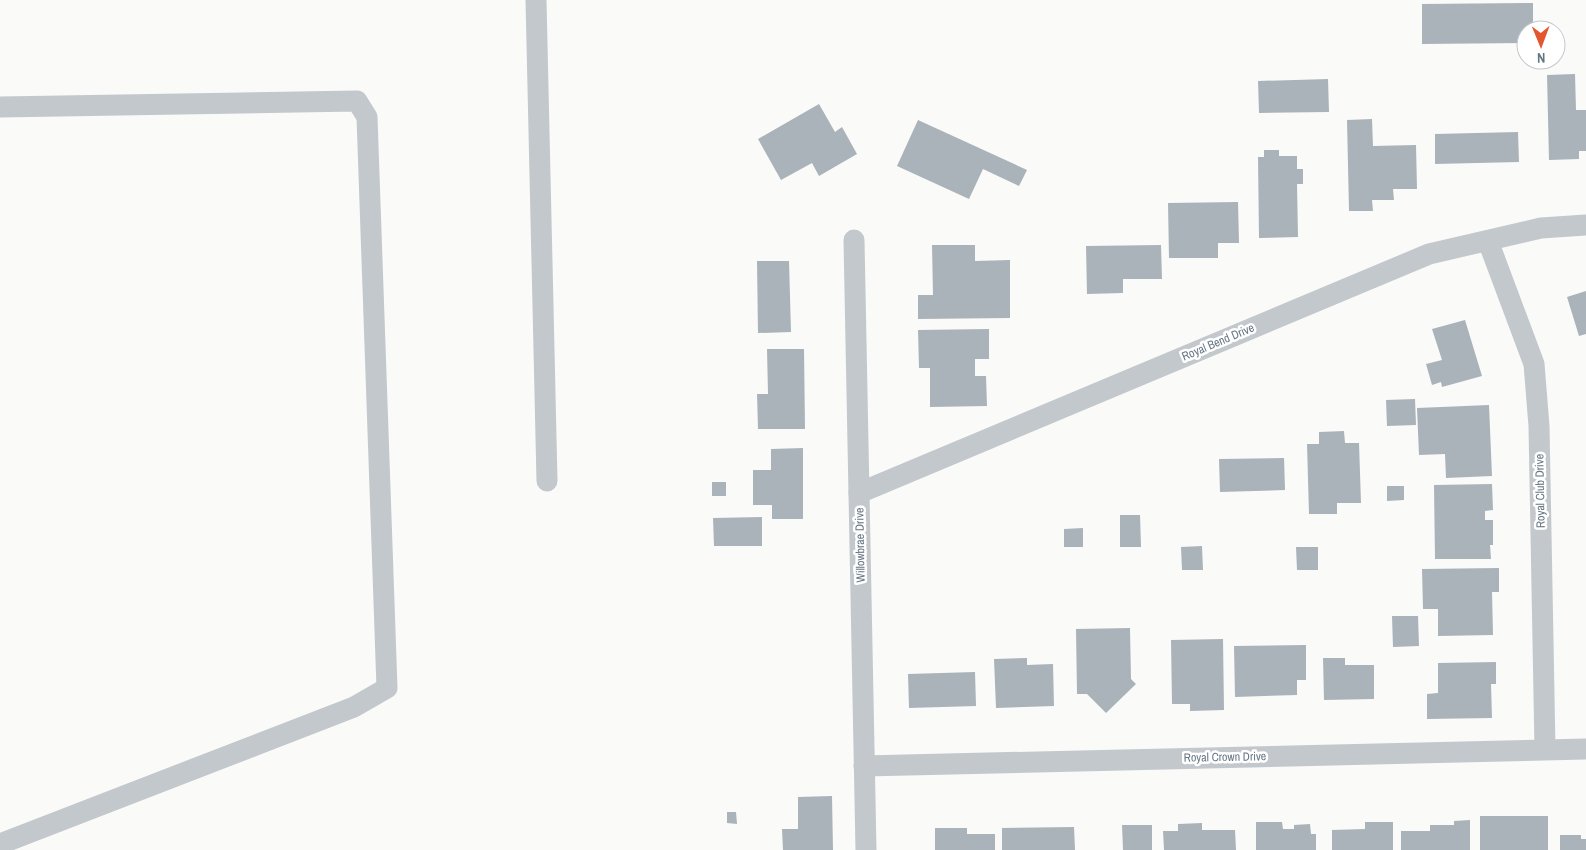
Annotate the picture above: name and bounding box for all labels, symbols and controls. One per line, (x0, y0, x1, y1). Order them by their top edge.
north arrow (1516, 20, 1566, 70)
text: N (1537, 49, 1546, 67)
street label: Royal Bend Drive (1179, 320, 1257, 364)
street label: Royal Club Drive (1531, 454, 1549, 528)
street label: Willowbrae Drive (851, 507, 869, 583)
street label: Royal Crown Drive (1184, 748, 1266, 766)

